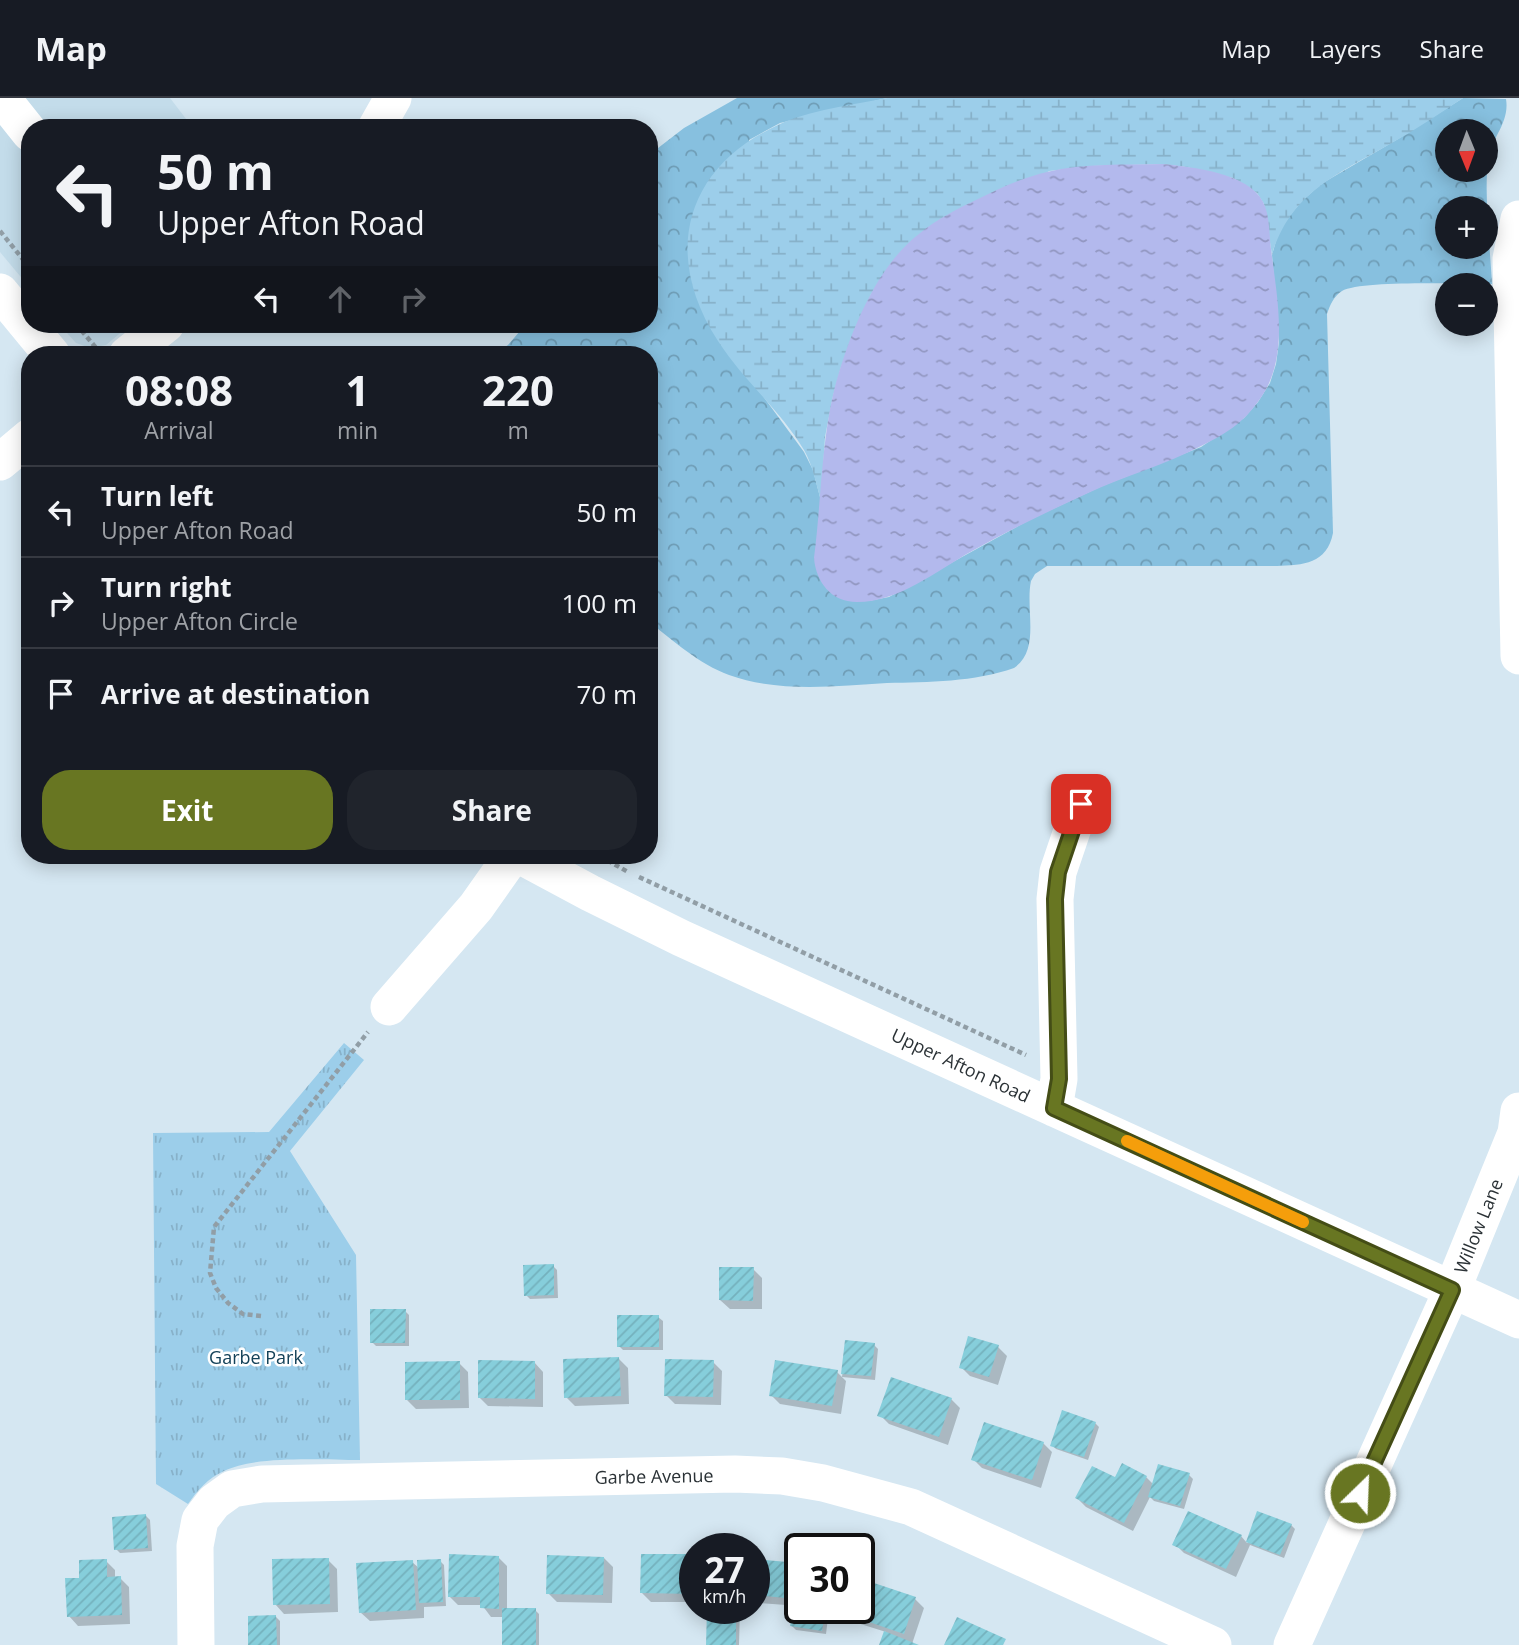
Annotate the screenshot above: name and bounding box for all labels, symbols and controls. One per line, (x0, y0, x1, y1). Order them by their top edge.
text: Map (35, 26, 107, 71)
text: Map (1221, 32, 1271, 65)
text: Layers (1309, 32, 1382, 65)
text: Share (1420, 32, 1484, 65)
north arrow (1435, 119, 1498, 182)
map controls (1435, 119, 1498, 336)
text: 50 m (157, 138, 274, 204)
icon: left (42, 147, 133, 238)
button: + (1435, 196, 1498, 259)
text: Upper Afton Road (157, 201, 425, 244)
button: − (1435, 273, 1498, 336)
icon: left (248, 280, 286, 318)
icon: ahead (321, 280, 359, 318)
icon: right (394, 280, 432, 318)
text: 08:08 (125, 361, 233, 418)
text: 1 (345, 361, 370, 418)
text: 220 (482, 361, 554, 418)
text: Arrival (144, 414, 214, 446)
text: min (337, 414, 378, 446)
text: m (507, 414, 529, 446)
text: Turn left (101, 478, 213, 514)
icon: left (42, 493, 80, 531)
text: 50 m (576, 494, 637, 530)
text: Upper Afton Road (101, 514, 293, 546)
text: Turn right (101, 569, 232, 605)
icon: right (42, 584, 80, 622)
text: 100 m (562, 585, 637, 621)
text: Upper Afton Circle (101, 605, 298, 637)
icon: arrive (42, 675, 80, 713)
text: Arrive at destination (101, 676, 370, 712)
text: 70 m (576, 676, 637, 712)
button: Exit (42, 770, 333, 850)
button: Share (347, 770, 637, 850)
pin (1051, 774, 1111, 834)
icon: arrive (1062, 785, 1100, 823)
street label: Upper Afton Road (888, 1022, 1034, 1108)
street label: Willow Lane (1448, 1175, 1508, 1277)
park label: Garbe Park (209, 1345, 303, 1369)
position arrow (1323, 1456, 1397, 1530)
street label: Garbe Avenue (594, 1463, 714, 1489)
speed limit sign: 30 (784, 1533, 875, 1624)
text: 27 (704, 1546, 745, 1593)
text: km/h (703, 1584, 746, 1608)

